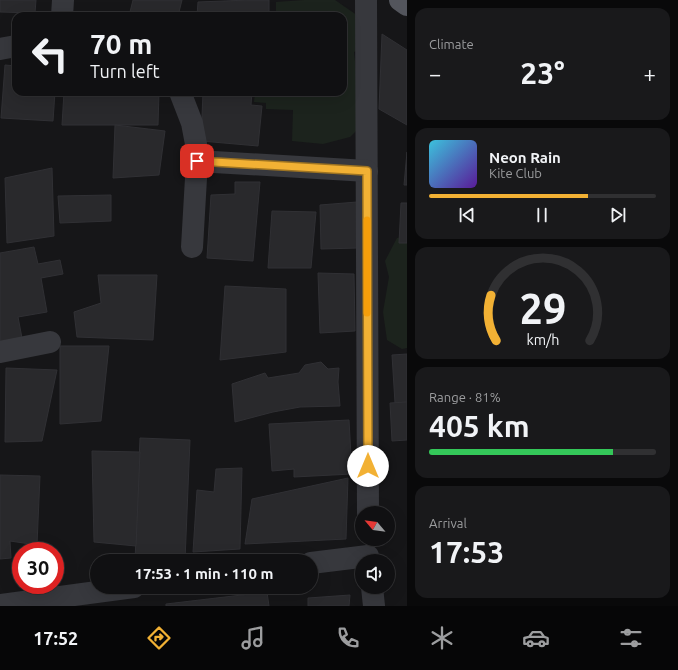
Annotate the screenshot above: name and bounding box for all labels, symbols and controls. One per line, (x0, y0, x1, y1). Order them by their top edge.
icon: left (24, 28, 76, 80)
text: 70 m (90, 28, 152, 59)
text: Climate (429, 37, 474, 51)
text: 23° (520, 56, 565, 90)
text: Turn left (90, 61, 160, 81)
text: − (429, 61, 441, 86)
text: + (644, 61, 656, 86)
pin (180, 144, 214, 178)
text: Neon Rain (489, 149, 561, 166)
icon: arrive (186, 150, 208, 172)
text: Kite Club (489, 166, 542, 180)
icon: previous (456, 204, 478, 226)
icon: pause (531, 204, 553, 226)
icon: next (607, 204, 629, 226)
text: 29 (519, 285, 566, 332)
text: km/h (526, 332, 559, 348)
text: Range · 81% (429, 390, 501, 404)
text: 405 km (429, 409, 530, 443)
position arrow (347, 445, 389, 487)
north arrow (355, 506, 395, 546)
map controls (355, 506, 395, 594)
text: Arrival (429, 516, 467, 530)
text: 17:53 (429, 535, 504, 569)
speed limit sign: 30 (12, 542, 64, 594)
button: sound (355, 554, 395, 594)
text: 17:53 · 1 min · 110 m (135, 565, 273, 582)
icon: directions (145, 624, 173, 652)
icon: music (239, 624, 267, 652)
icon: phone (334, 624, 362, 652)
icon: climate (428, 624, 456, 652)
icon: car (522, 624, 550, 652)
icon: filters (617, 624, 645, 652)
text: 17:52 (33, 628, 78, 648)

